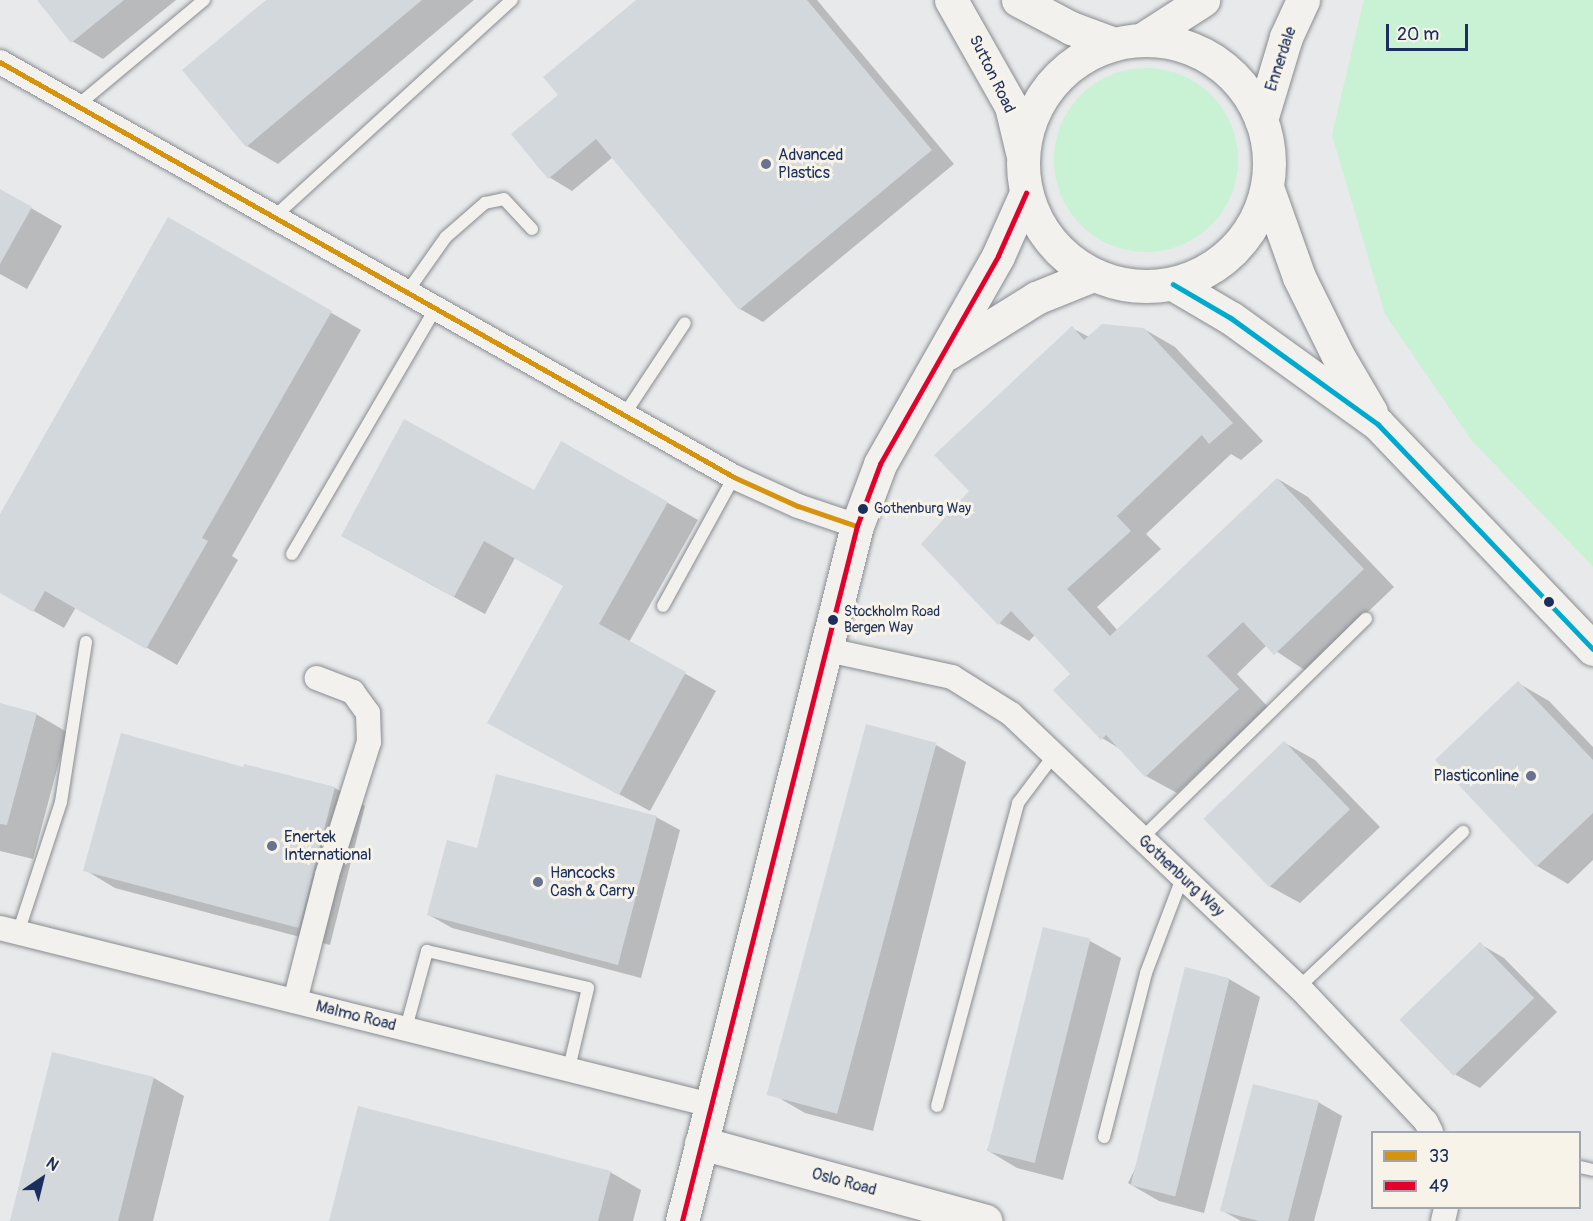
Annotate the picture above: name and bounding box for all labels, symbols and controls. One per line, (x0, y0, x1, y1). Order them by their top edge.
scale bar (1389, 12, 1472, 50)
text: 20 m (1397, 23, 1439, 46)
street label: Ennerdale (1262, 24, 1300, 94)
street label: Sutton Road (965, 32, 1019, 116)
place label: Advanced Plastics (778, 145, 843, 183)
marker: Advanced Plastics (759, 157, 773, 171)
place label: Gothenburg Way (874, 501, 971, 517)
marker: Gothenburg Way (857, 503, 869, 515)
unlabelled marker (1543, 596, 1555, 608)
place label: Stockholm Road Bergen Way (844, 604, 940, 636)
marker: Stockholm Road Bergen Way (827, 614, 839, 626)
place label: Plasticonline (1433, 766, 1519, 786)
marker: Plasticonline (1524, 769, 1538, 783)
place label: Enertek International (284, 827, 372, 865)
street label: Gothenburg Way (1134, 831, 1228, 921)
marker: Enertek International (265, 839, 279, 853)
place label: Hancocks Cash & Carry (550, 863, 634, 901)
marker: Hancocks Cash & Carry (531, 875, 545, 889)
street label: Malmo Road (314, 997, 398, 1035)
legend (1371, 1131, 1581, 1209)
text: 33 (1429, 1145, 1449, 1168)
north arrow (12, 1149, 72, 1209)
text: N (42, 1153, 62, 1176)
street label: Oslo Road (809, 1164, 879, 1200)
text: 49 (1429, 1175, 1449, 1198)

